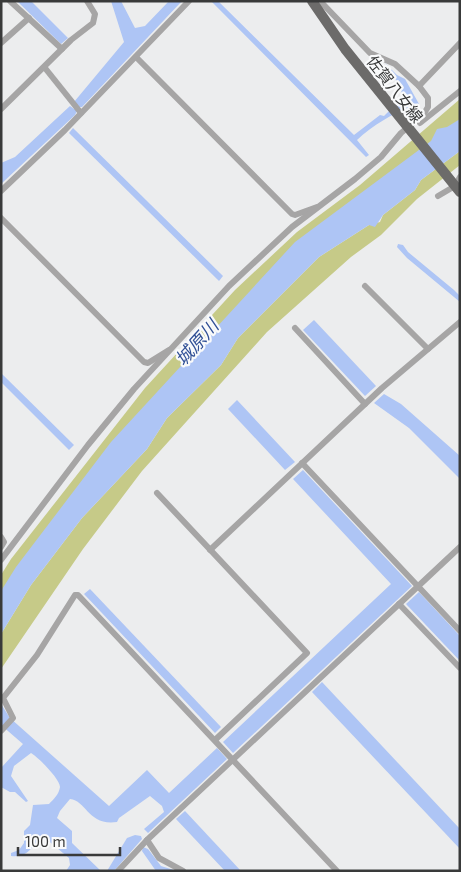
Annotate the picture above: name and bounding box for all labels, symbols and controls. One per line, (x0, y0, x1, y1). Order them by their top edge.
street label: 佐賀八女線 (363, 51, 428, 126)
water label: 城原川 (170, 313, 224, 370)
scale bar (18, 824, 120, 856)
text: 100 m (25, 832, 66, 850)

